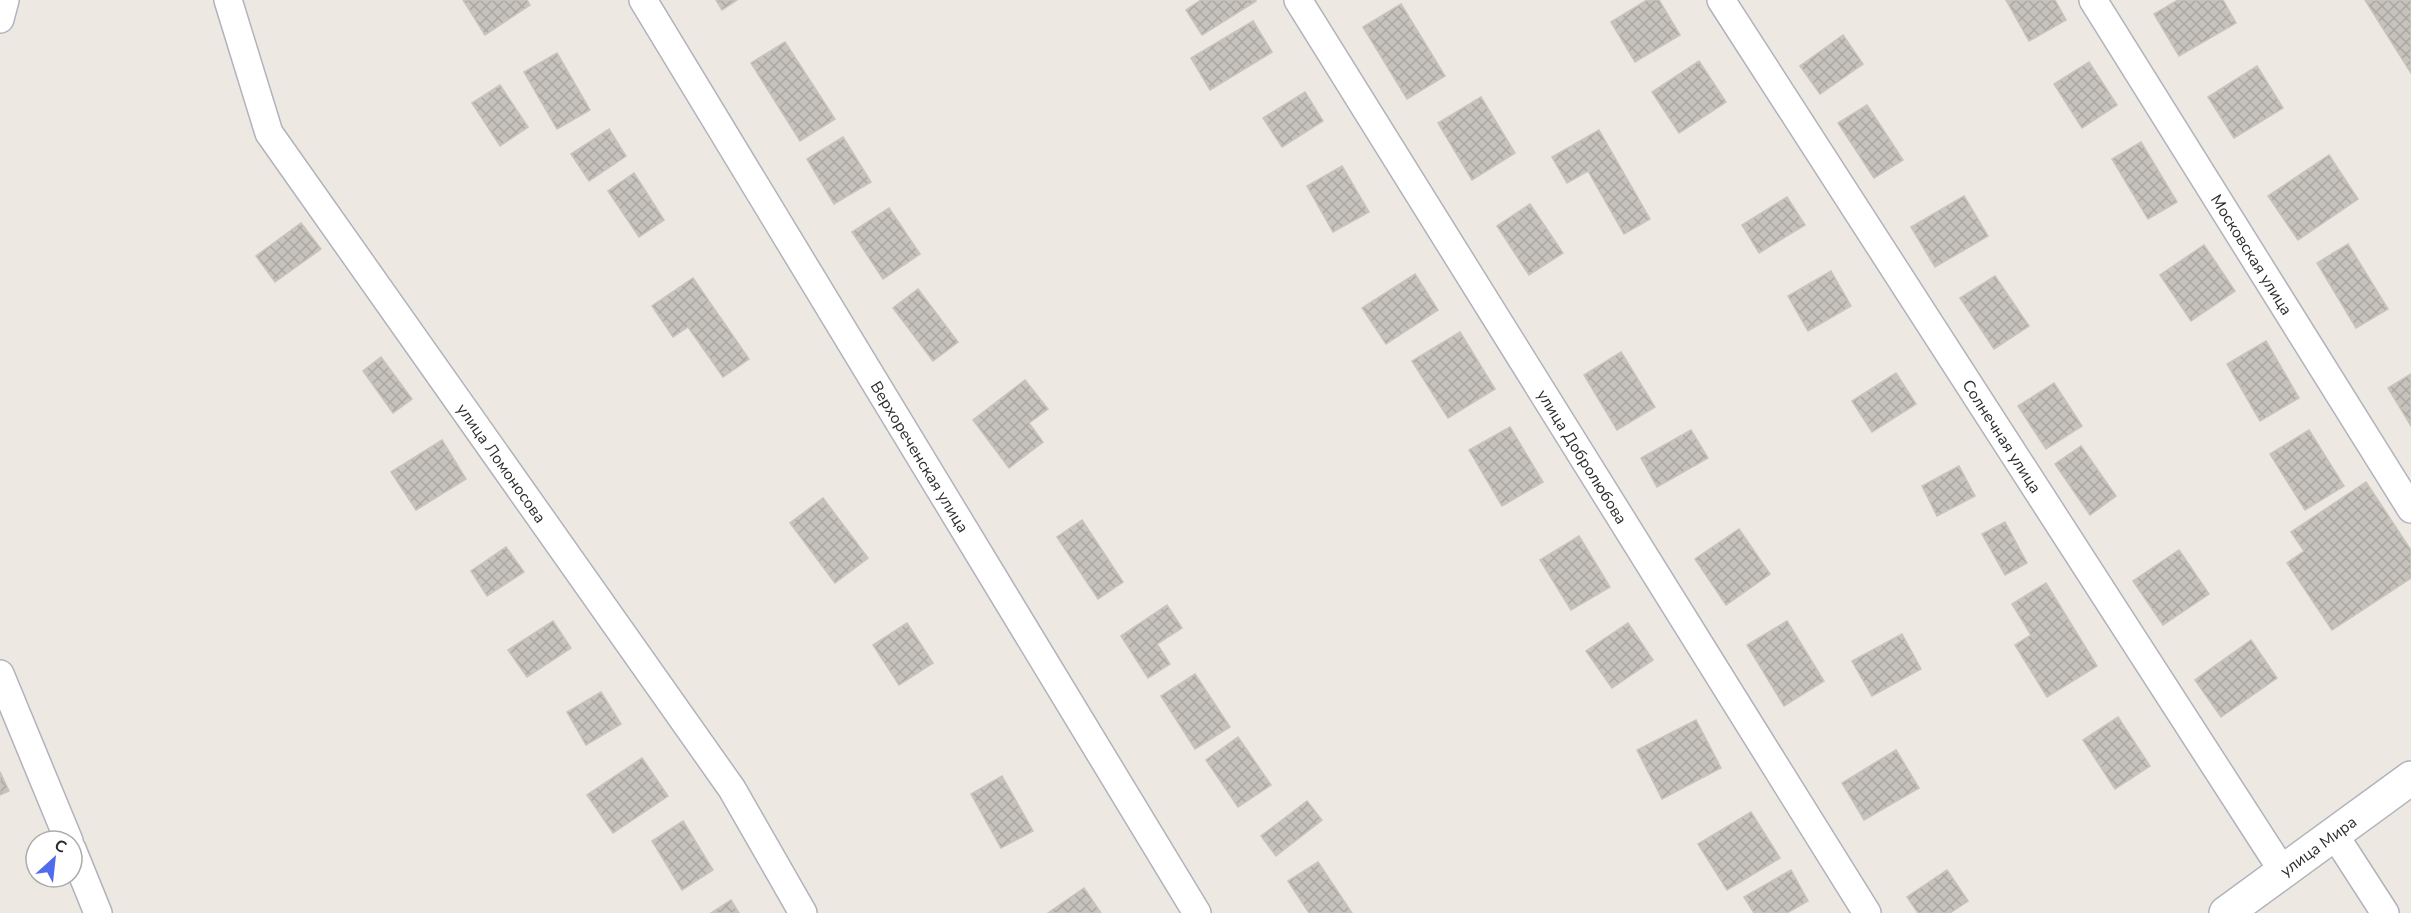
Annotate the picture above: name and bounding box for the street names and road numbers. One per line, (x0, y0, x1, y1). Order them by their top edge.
street label: Московская улица (2205, 190, 2297, 320)
street label: Солнечная улица (1957, 376, 2046, 498)
street label: Верхореченская улица (865, 377, 974, 537)
street label: улица Добролюбова (1531, 386, 1632, 529)
street label: улица Ломоносова (451, 399, 551, 528)
street label: улица Мира (2276, 811, 2361, 882)

